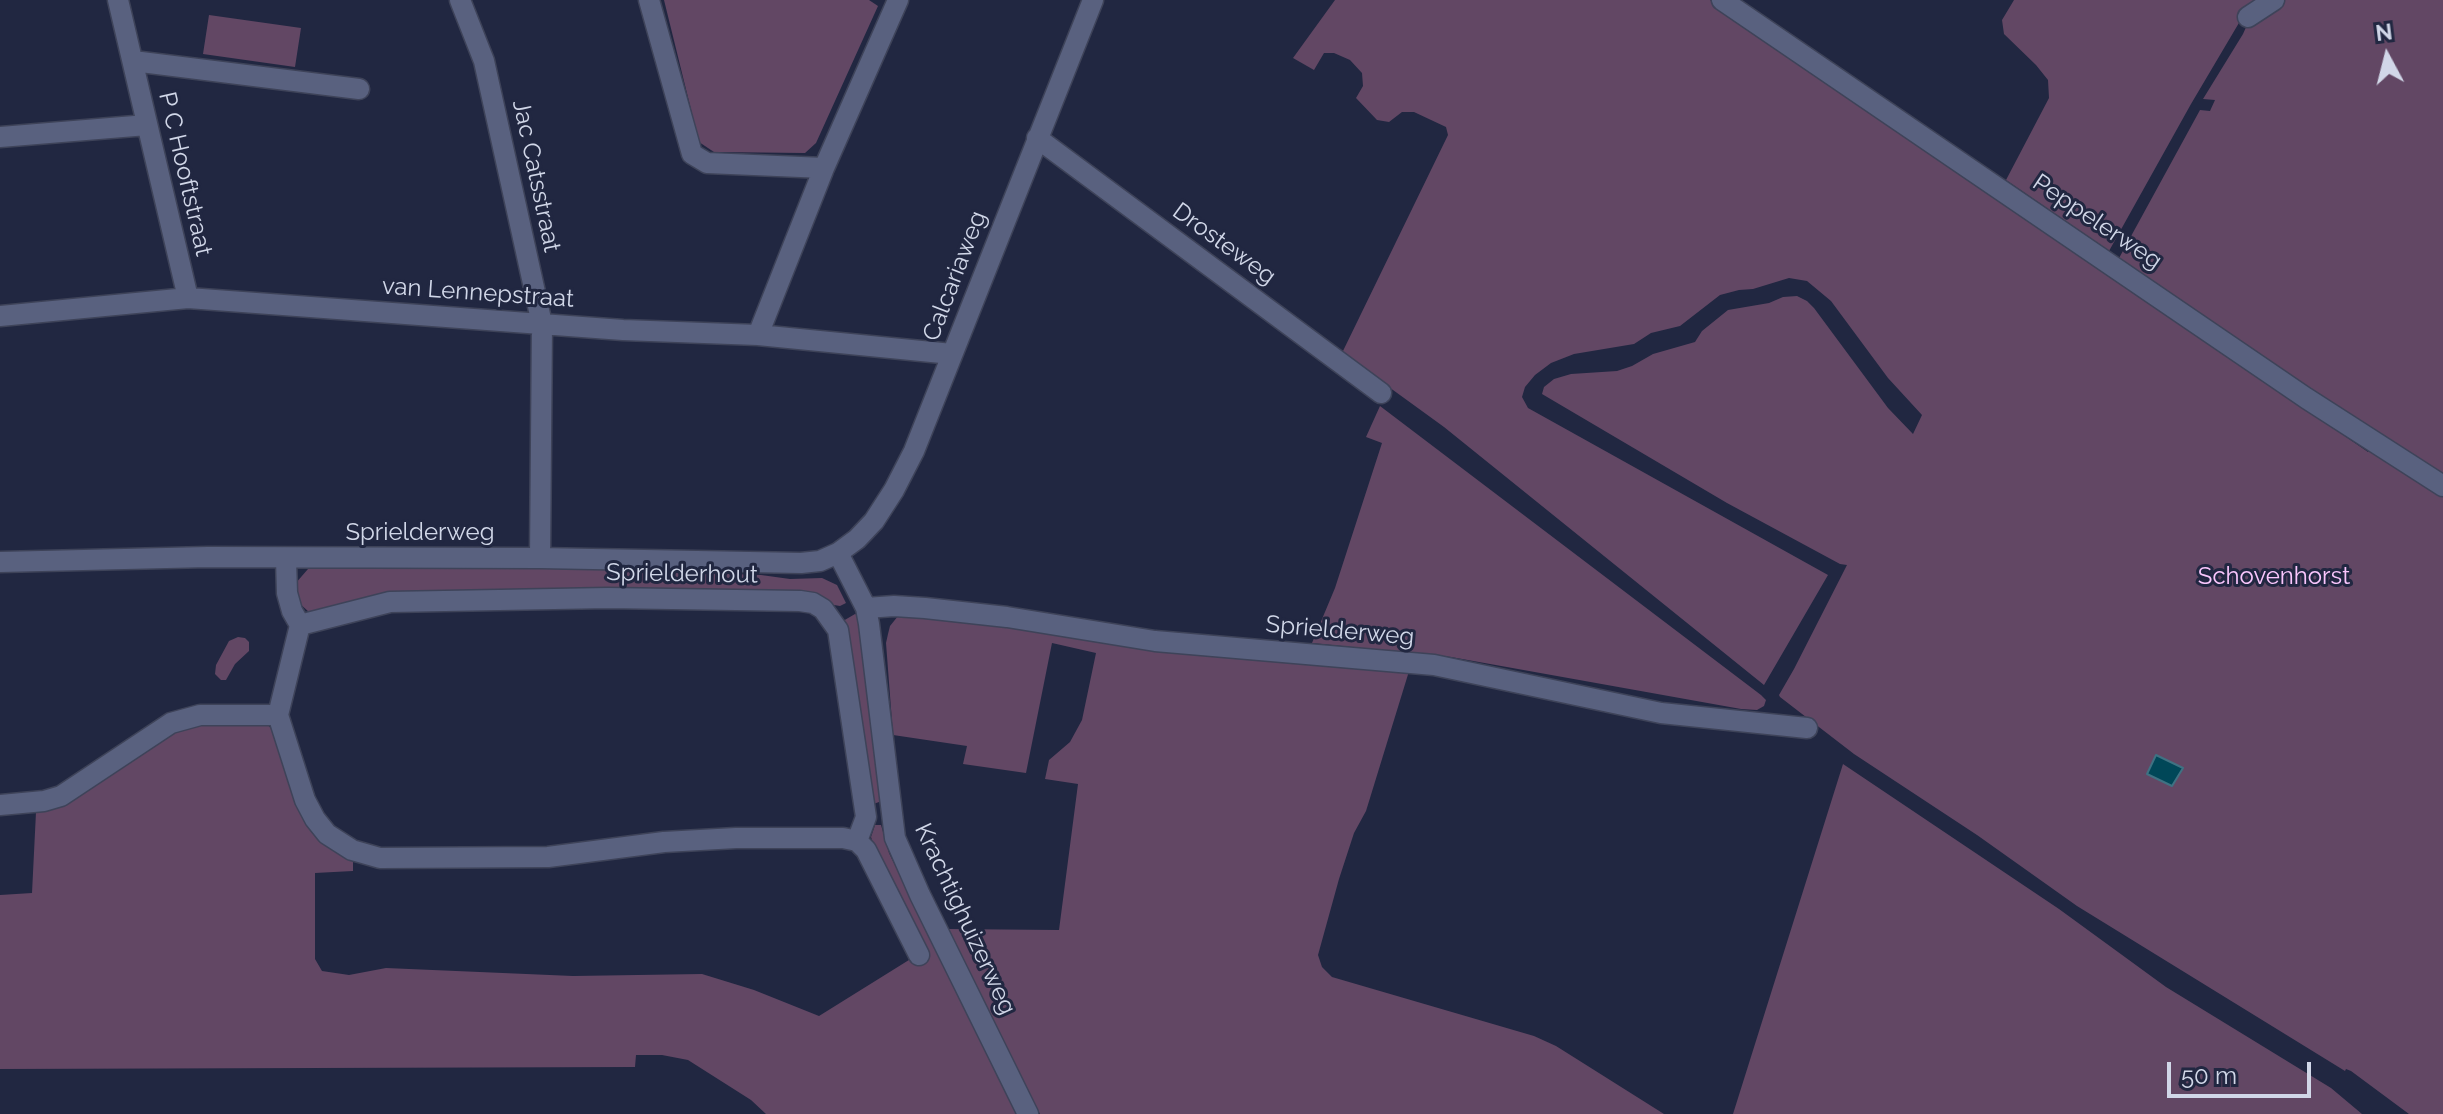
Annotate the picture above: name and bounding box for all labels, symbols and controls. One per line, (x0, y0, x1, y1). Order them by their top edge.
north arrow (2347, 16, 2427, 96)
text: N (2374, 18, 2394, 46)
street label: P C Hooftstraat (152, 89, 218, 259)
street label: Jac Catsstraat (506, 97, 566, 255)
street label: Peppelerweg (2027, 168, 2167, 276)
street label: Drosteweg (1167, 197, 1281, 291)
street label: Calcariaweg (917, 207, 993, 345)
street label: van Lennepstraat (381, 272, 575, 314)
street label: Sprielderweg (345, 519, 495, 547)
street label: Sprielderhout (606, 558, 758, 590)
park label: Schovenhorst (2198, 563, 2350, 591)
street label: Sprielderweg (1264, 610, 1416, 652)
street label: Krachtighuizerweg (908, 819, 1022, 1019)
scale bar (2171, 1046, 2315, 1096)
text: 50 m (2181, 1061, 2237, 1090)

